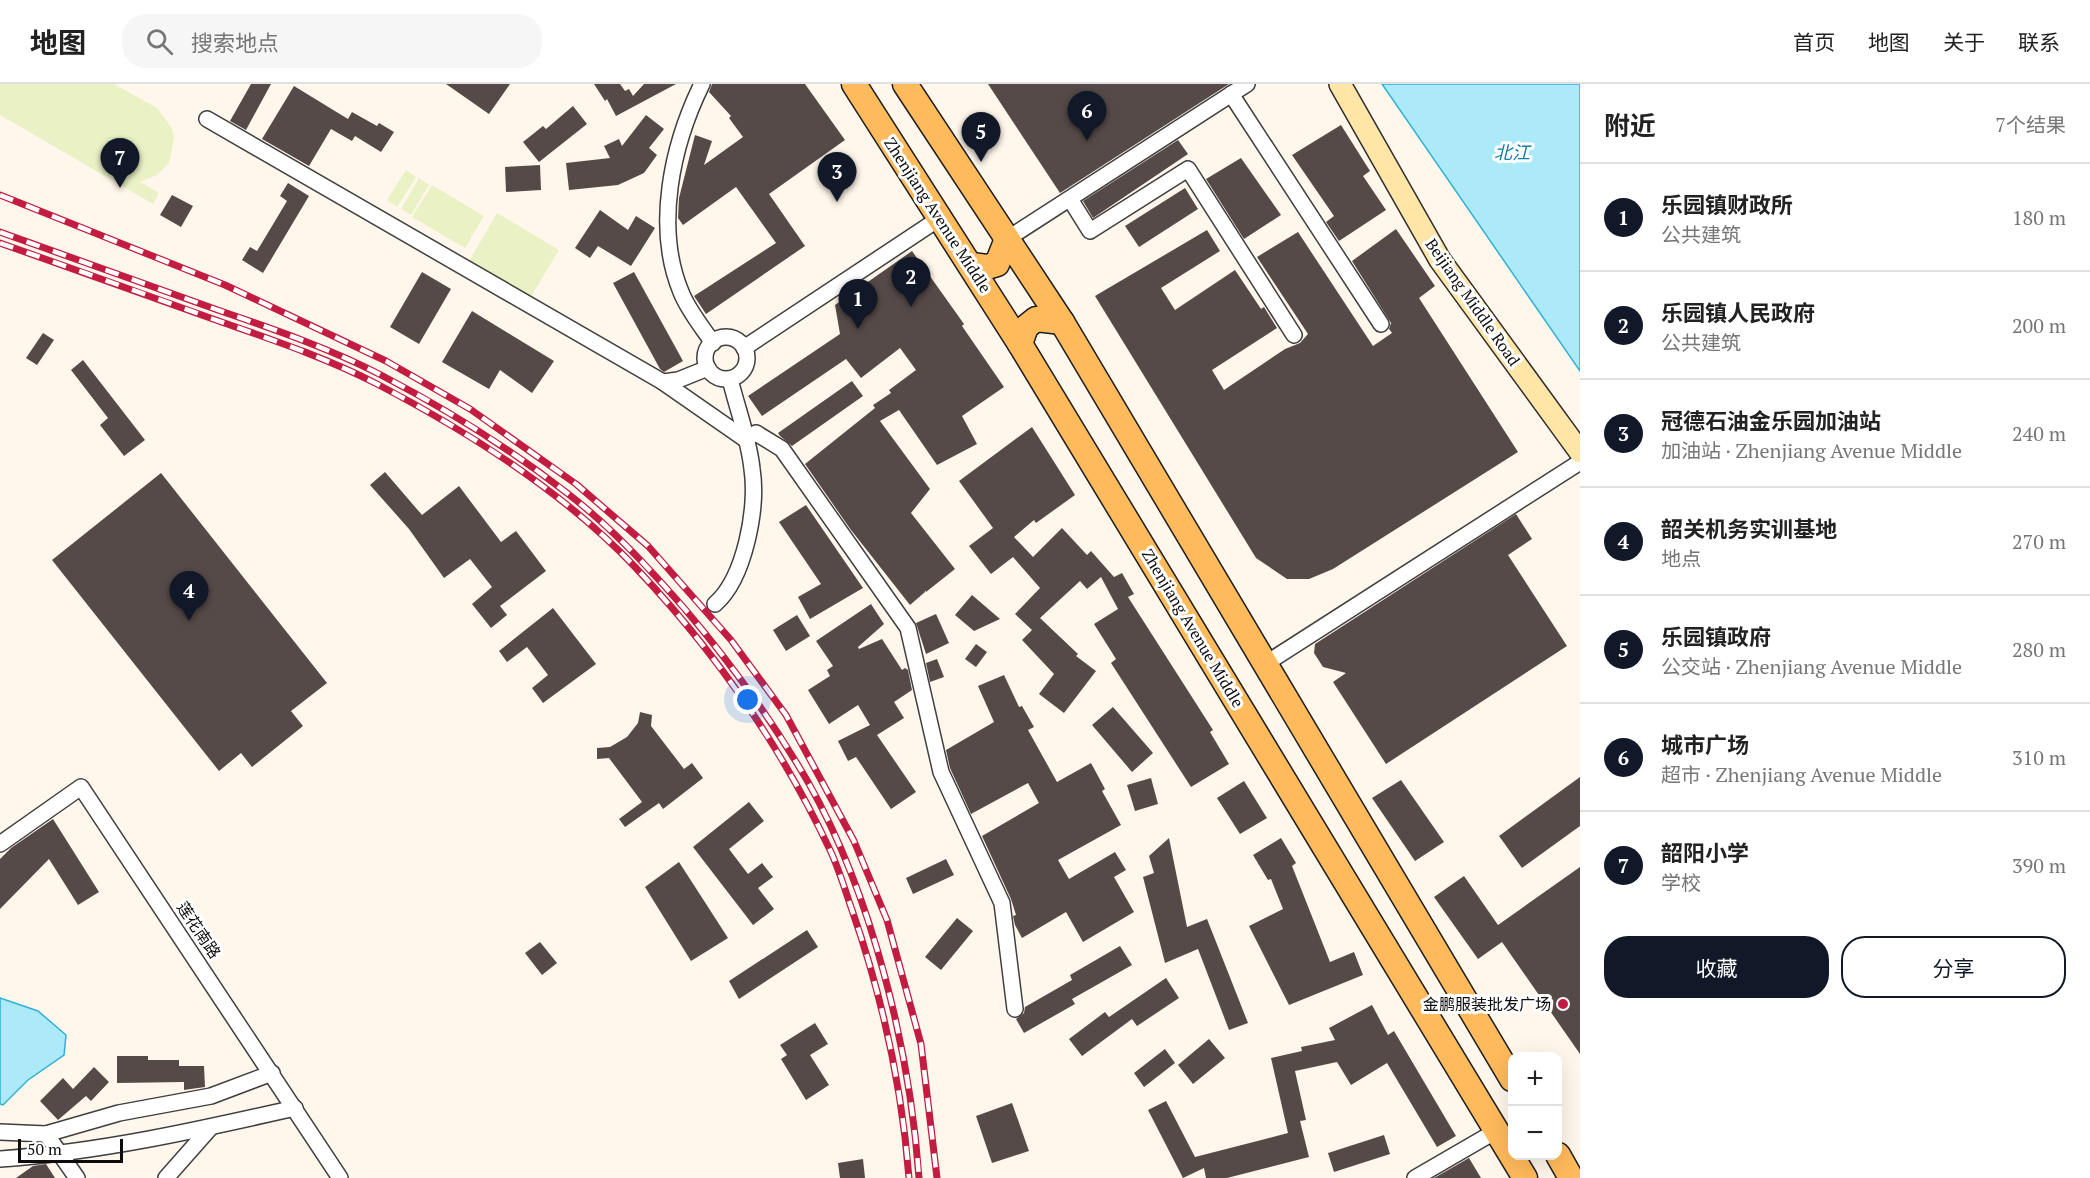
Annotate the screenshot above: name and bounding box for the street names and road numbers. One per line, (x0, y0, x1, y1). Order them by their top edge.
street label: Zhenjiang Avenue Middle (879, 133, 997, 297)
street label: Beijiang Middle Road (1421, 234, 1525, 370)
street label: Zhenjiang Avenue Middle (1137, 545, 1249, 711)
street label: 莲花南路 (172, 897, 226, 963)

